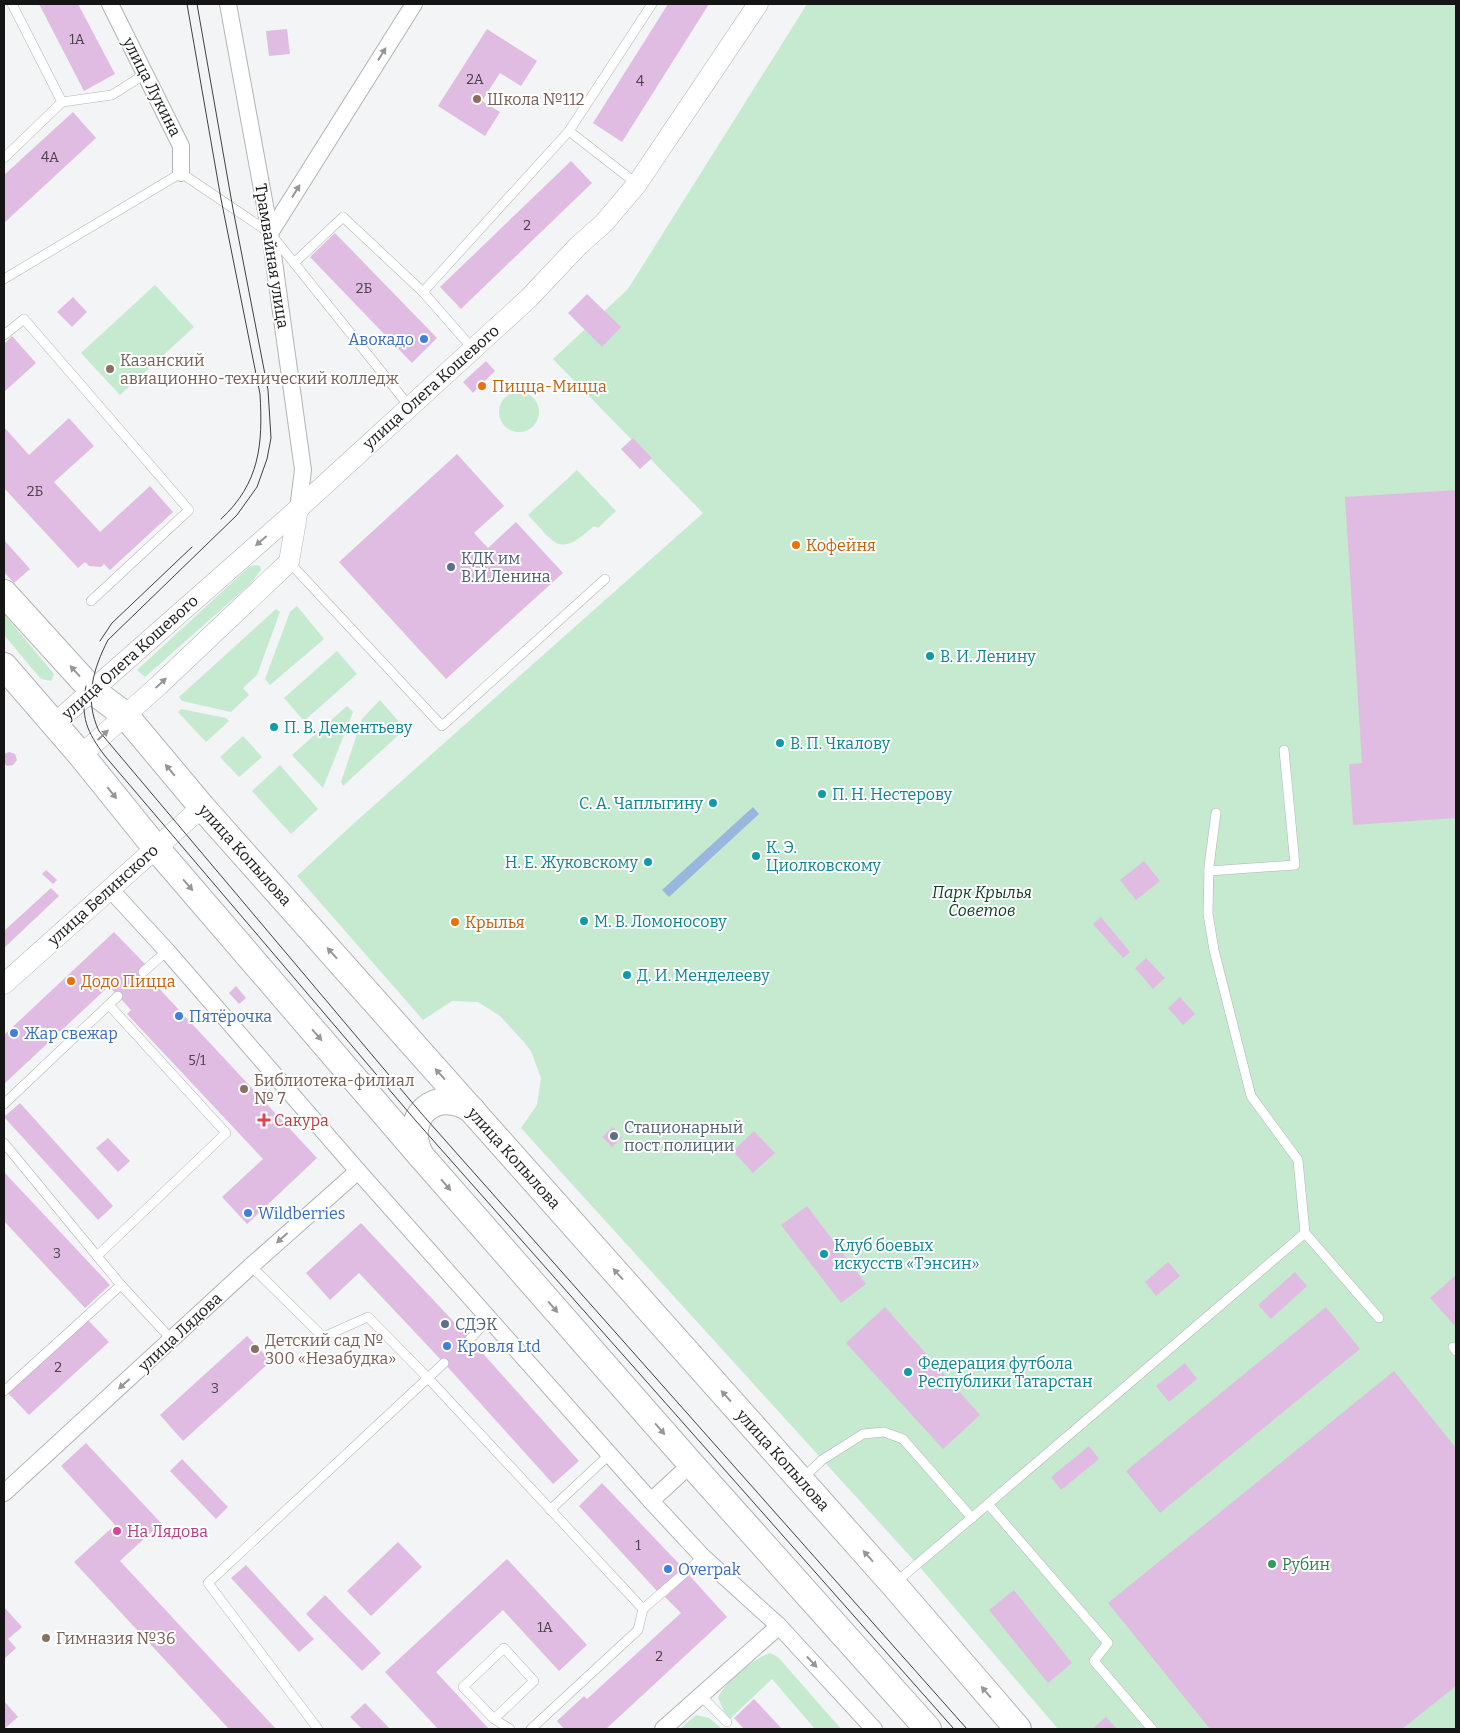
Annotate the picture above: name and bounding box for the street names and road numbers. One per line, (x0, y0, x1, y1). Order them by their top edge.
street label: улица Лукина (118, 33, 185, 140)
street label: Трамвайная улица (251, 182, 293, 330)
street label: улица Олега Кошевого (358, 321, 503, 454)
street label: улица Олега Кошевого (57, 591, 202, 724)
street label: улица Копылова (194, 800, 296, 910)
street label: улица Белинского (43, 841, 162, 950)
street label: улица Копылова (463, 1103, 565, 1213)
street label: улица Лядова (134, 1288, 226, 1376)
street label: улица Копылова (732, 1405, 834, 1515)

